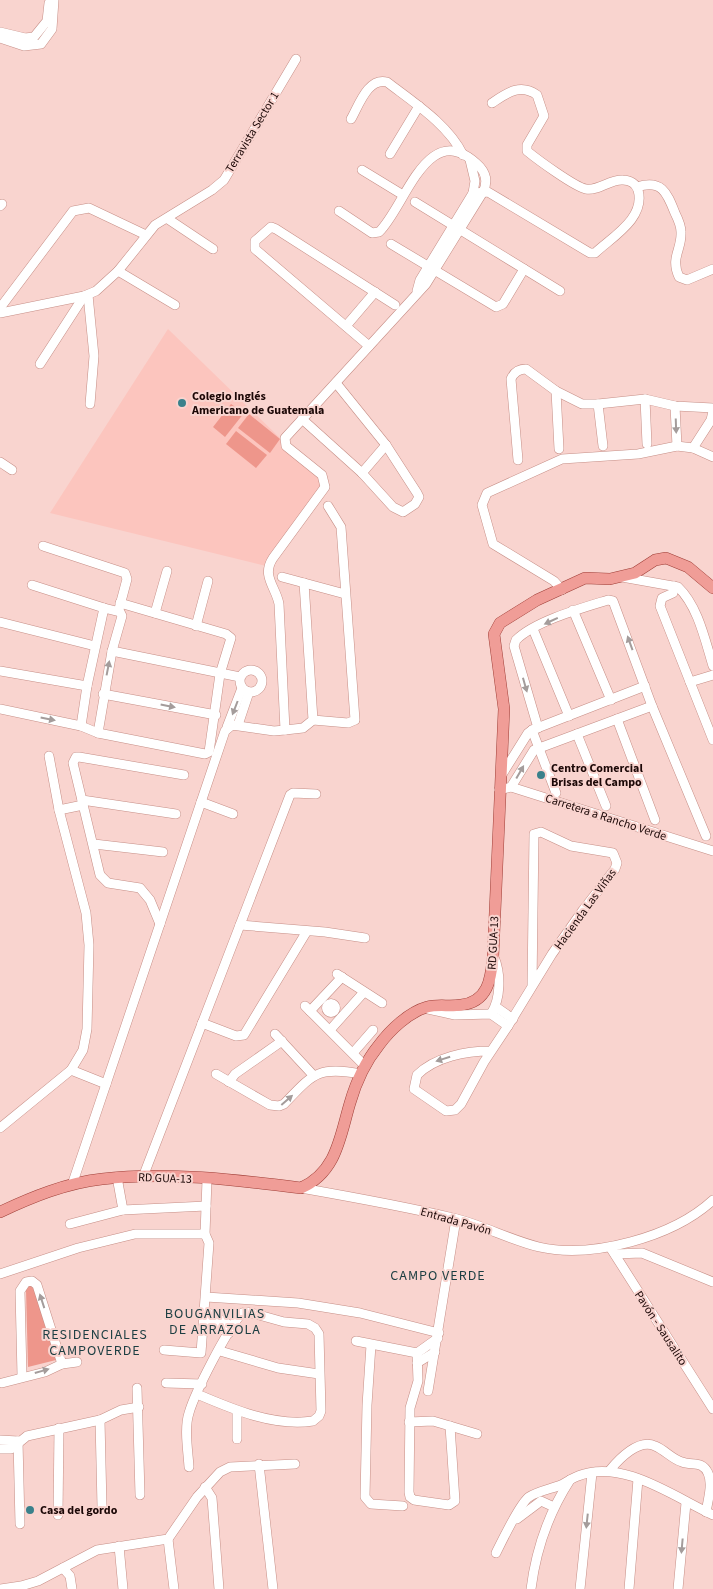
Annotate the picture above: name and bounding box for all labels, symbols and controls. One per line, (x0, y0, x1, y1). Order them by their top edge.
street label: Terravista Sector 1 (221, 88, 283, 176)
place label: Colegio Inglés Americano de Guatemala (191, 388, 324, 419)
marker: Colegio Inglés Americano de Guatemala (176, 397, 188, 409)
one-way arrow (672, 418, 680, 434)
one-way arrow (544, 617, 558, 625)
one-way arrow (626, 635, 634, 650)
one-way arrow (105, 660, 113, 676)
one-way arrow (522, 678, 530, 693)
one-way arrow (231, 701, 239, 716)
one-way arrow (161, 703, 177, 711)
one-way arrow (40, 715, 55, 723)
place label: Centro Comercial Brisas del Campo (551, 760, 643, 791)
one-way arrow (516, 765, 524, 779)
marker: Centro Comercial Brisas del Campo (535, 769, 547, 781)
street label: Carretera a Rancho Verde (543, 790, 669, 845)
street label: Hacienda Las Viñas (550, 865, 620, 953)
street label: RD GUA-13 (484, 916, 503, 970)
one-way arrow (436, 1056, 451, 1064)
one-way arrow (281, 1095, 293, 1106)
street label: RD GUA-13 (138, 1169, 192, 1188)
street label: Entrada Pavón (418, 1203, 493, 1240)
district label: CAMPO VERDE (390, 1266, 486, 1286)
street label: Pavón - Sausalito (630, 1288, 691, 1369)
one-way arrow (38, 1293, 46, 1308)
district label: BOUGANVILIAS DE ARRAZOLA (165, 1304, 265, 1340)
district label: RESIDENCIALES CAMPOVERDE (42, 1325, 148, 1361)
one-way arrow (35, 1367, 50, 1375)
place label: Casa del gordo (40, 1502, 118, 1519)
marker: Casa del gordo (24, 1504, 36, 1516)
one-way arrow (583, 1513, 591, 1529)
one-way arrow (677, 1538, 685, 1554)

